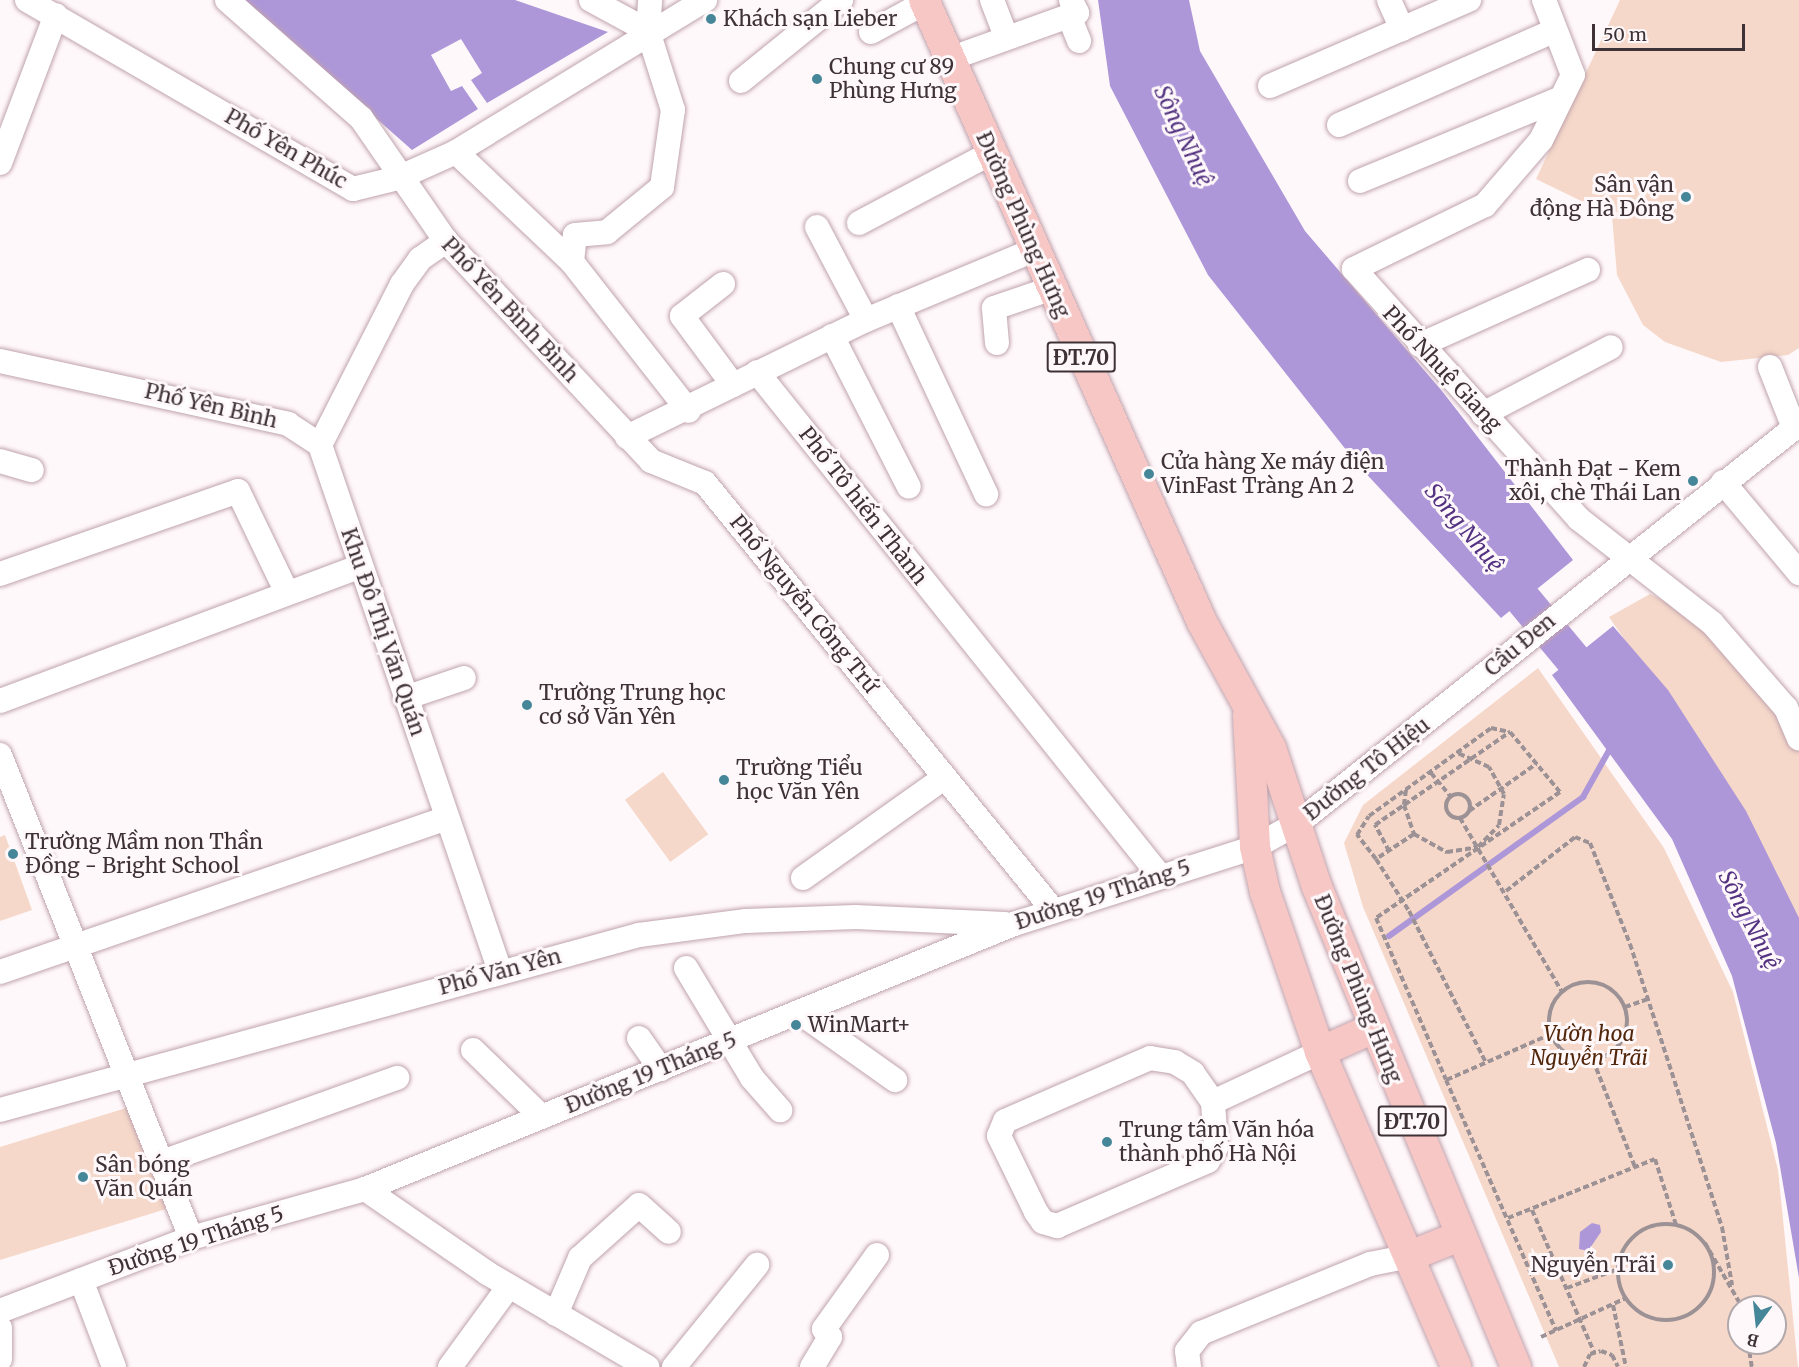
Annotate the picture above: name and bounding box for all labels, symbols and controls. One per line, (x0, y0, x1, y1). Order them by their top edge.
place label: Khách sạn Lieber (723, 6, 897, 32)
marker: Khách sạn Lieber (704, 12, 718, 26)
scale bar (1595, 12, 1748, 50)
text: 50 m (1603, 23, 1647, 46)
place label: Chung cư 89 Phùng Hưng (829, 54, 957, 104)
marker: Chung cư 89 Phùng Hưng (810, 72, 824, 86)
water label: Sông Nhuệ (1148, 82, 1218, 190)
street label: Phố Yên Phúc (220, 104, 352, 194)
street label: Đường Phùng Hưng (971, 128, 1075, 322)
place label: Sân vận động Hà Đông (1530, 172, 1674, 222)
marker: Sân vận động Hà Đông (1679, 190, 1693, 204)
street label: Phố Yên Bình Bình (436, 232, 584, 388)
street label: Phố Nhuệ Giang (1377, 301, 1507, 437)
road number: ĐT.70 (1046, 340, 1116, 374)
street label: Phố Yên Bình (142, 378, 280, 434)
street label: Phố Tô hiến Thành (793, 422, 933, 590)
place label: Cửa hàng Xe máy điện VinFast Tràng An 2 (1161, 449, 1384, 499)
place label: Thành Đạt - Kem xôi, chè Thái Lan (1505, 456, 1681, 506)
marker: Cửa hàng Xe máy điện VinFast Tràng An 2 (1142, 467, 1156, 481)
marker: Thành Đạt - Kem xôi, chè Thái Lan (1686, 474, 1700, 488)
water label: Sông Nhuệ (1419, 478, 1509, 578)
street label: Phố Nguyễn Công Trứ (724, 510, 884, 698)
street label: Khu Đô Thị Văn Quán (336, 525, 430, 739)
street label: Cầu Đen (1480, 608, 1560, 682)
place label: Trường Trung học cơ sở Văn Yên (539, 680, 726, 730)
marker: Trường Trung học cơ sở Văn Yên (520, 698, 534, 712)
street label: Đường Tô Hiệu (1299, 712, 1435, 826)
place label: Trường Tiểu học Văn Yên (736, 755, 863, 805)
marker: Trường Tiểu học Văn Yên (717, 773, 731, 787)
place label: Trường Mầm non Thần Đồng - Bright School (25, 829, 263, 879)
marker: Trường Mầm non Thần Đồng - Bright School (6, 847, 20, 861)
street label: Đường 19 Tháng 5 (1012, 855, 1194, 935)
water label: Sông Nhuệ (1713, 866, 1785, 974)
street label: Đường Phùng Hưng (1309, 891, 1407, 1087)
street label: Phố Văn Yên (436, 944, 564, 1000)
place label: WinMart+ (808, 1012, 911, 1038)
marker: WinMart+ (789, 1018, 803, 1032)
park label: Vườn hoa Nguyễn Trãi (1530, 1021, 1648, 1071)
street label: Đường 19 Tháng 5 (562, 1027, 740, 1119)
road number: ĐT.70 (1378, 1104, 1446, 1138)
place label: Trung tâm Văn hóa thành phố Hà Nội (1119, 1117, 1314, 1167)
marker: Trung tâm Văn hóa thành phố Hà Nội (1100, 1135, 1114, 1149)
place label: Sân bóng Văn Quán (95, 1152, 193, 1202)
marker: Sân bóng Văn Quán (76, 1170, 90, 1184)
street label: Đường 19 Tháng 5 (105, 1201, 287, 1281)
place label: Nguyễn Trãi (1531, 1252, 1656, 1278)
marker: Nguyễn Trãi (1661, 1258, 1675, 1272)
north arrow (1727, 1295, 1787, 1355)
text: B (1745, 1329, 1761, 1352)

